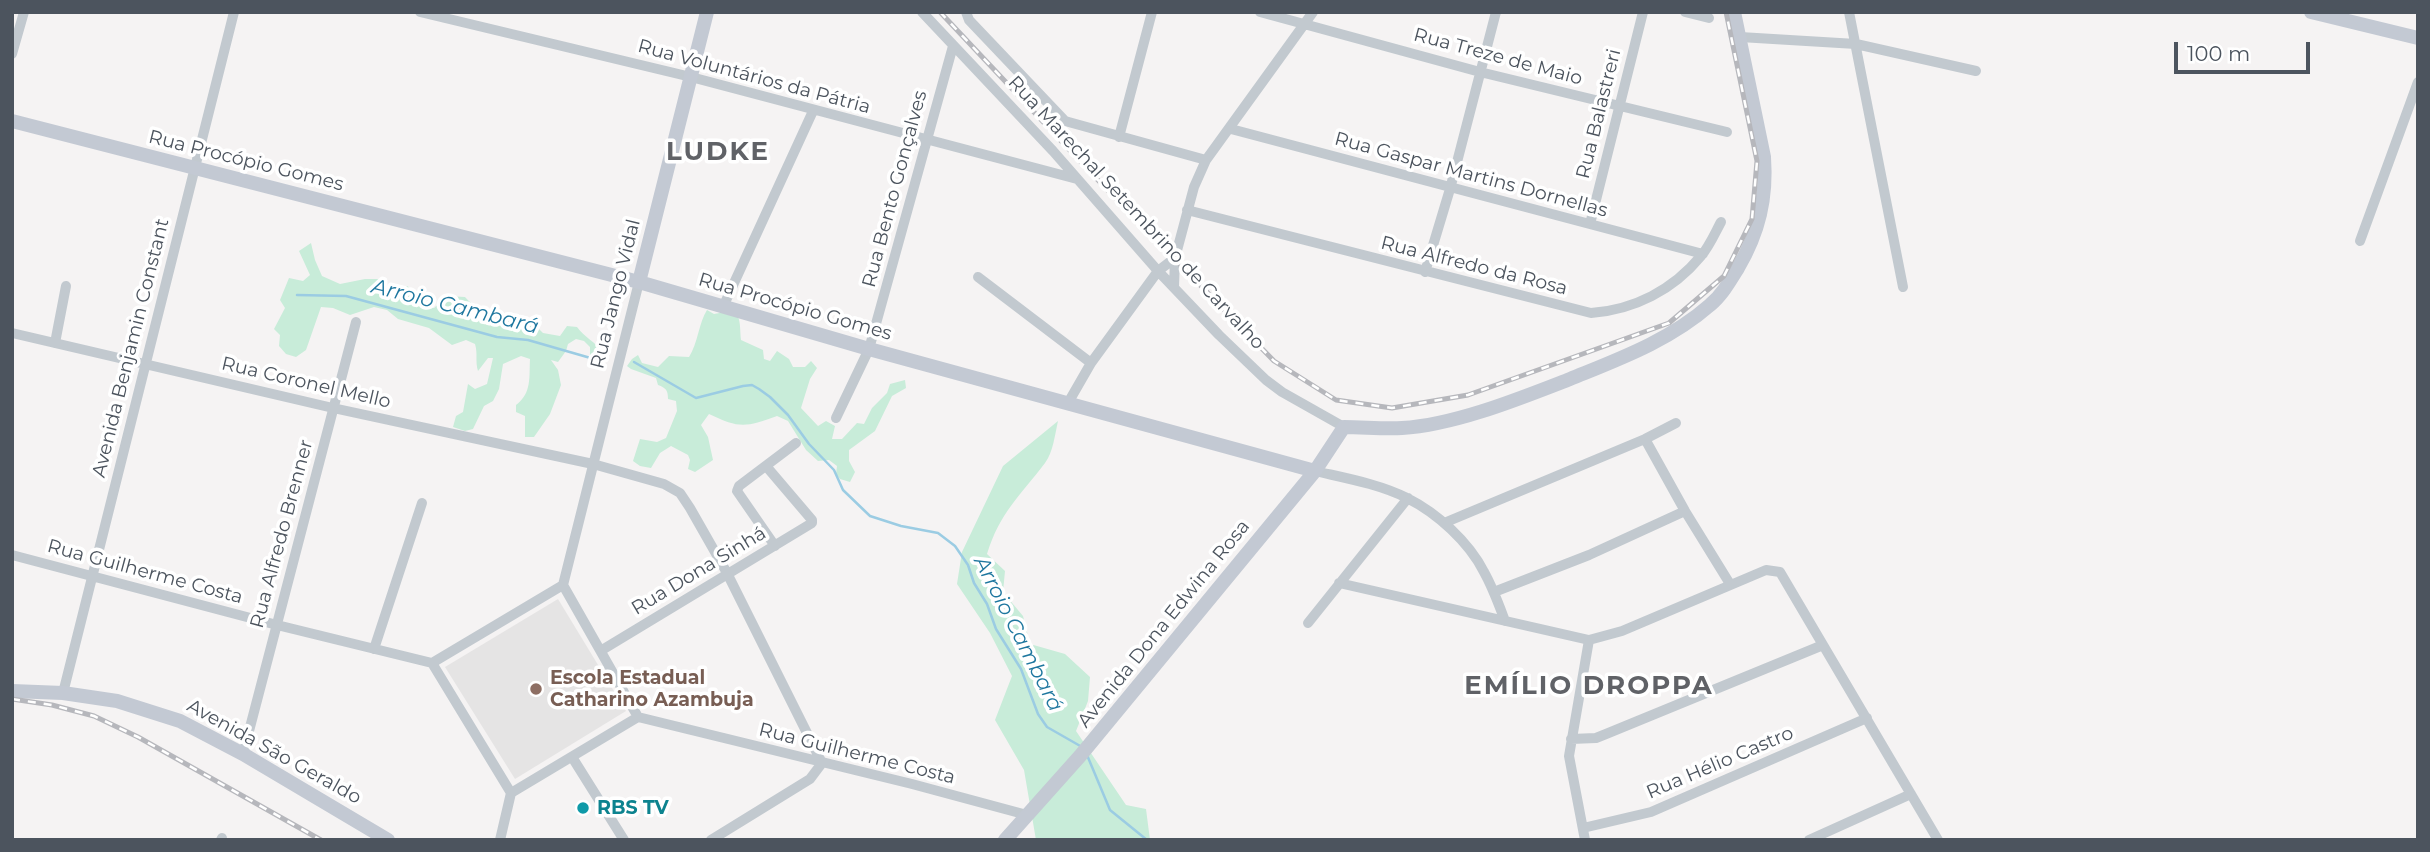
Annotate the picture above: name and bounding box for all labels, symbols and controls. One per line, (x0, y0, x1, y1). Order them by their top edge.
street label: Rua Treze de Maio (1411, 23, 1585, 91)
scale bar (2178, 28, 2314, 72)
street label: Rua Voluntários da Pátria (635, 35, 873, 119)
text: 100 m (2187, 41, 2250, 66)
street label: Rua Balastreri (1572, 47, 1626, 181)
street label: Rua Marechal Setembrino de Carvalho (1003, 71, 1269, 355)
street label: Rua Bento Gonçalves (858, 88, 932, 290)
street label: Rua Procópio Gomes (146, 126, 346, 196)
street label: Rua Gaspar Martins Dornellas (1332, 128, 1610, 222)
district label: LUDKE (667, 136, 769, 168)
street label: Avenida Benjamin Constant (88, 216, 174, 480)
street label: Rua Jango Vidal (586, 217, 646, 371)
street label: Rua Alfredo da Rosa (1378, 232, 1570, 300)
street label: Rua Procópio Gomes (696, 268, 894, 346)
water label: Arroio Cambará (369, 274, 541, 340)
street label: Rua Coronel Mello (219, 352, 393, 414)
street label: Rua Alfredo Brenner (246, 437, 318, 631)
street label: Avenida Dona Edwina Rosa (1073, 516, 1255, 732)
street label: Rua Dona Sinhá (628, 522, 770, 620)
street label: Rua Guilherme Costa (45, 535, 245, 609)
water label: Arroio Cambará (968, 552, 1068, 716)
place label: Escola Estadual Catharino Azambuja (550, 667, 754, 711)
district label: EMÍLIO DROPPA (1466, 670, 1712, 702)
marker: Escola Estadual Catharino Azambuja (528, 681, 544, 697)
street label: Avenida São Geraldo (183, 695, 365, 809)
street label: Rua Guilherme Costa (756, 719, 958, 789)
street label: Rua Hélio Castro (1643, 722, 1797, 804)
place label: RBS TV (597, 797, 669, 819)
marker: RBS TV (575, 800, 591, 816)

